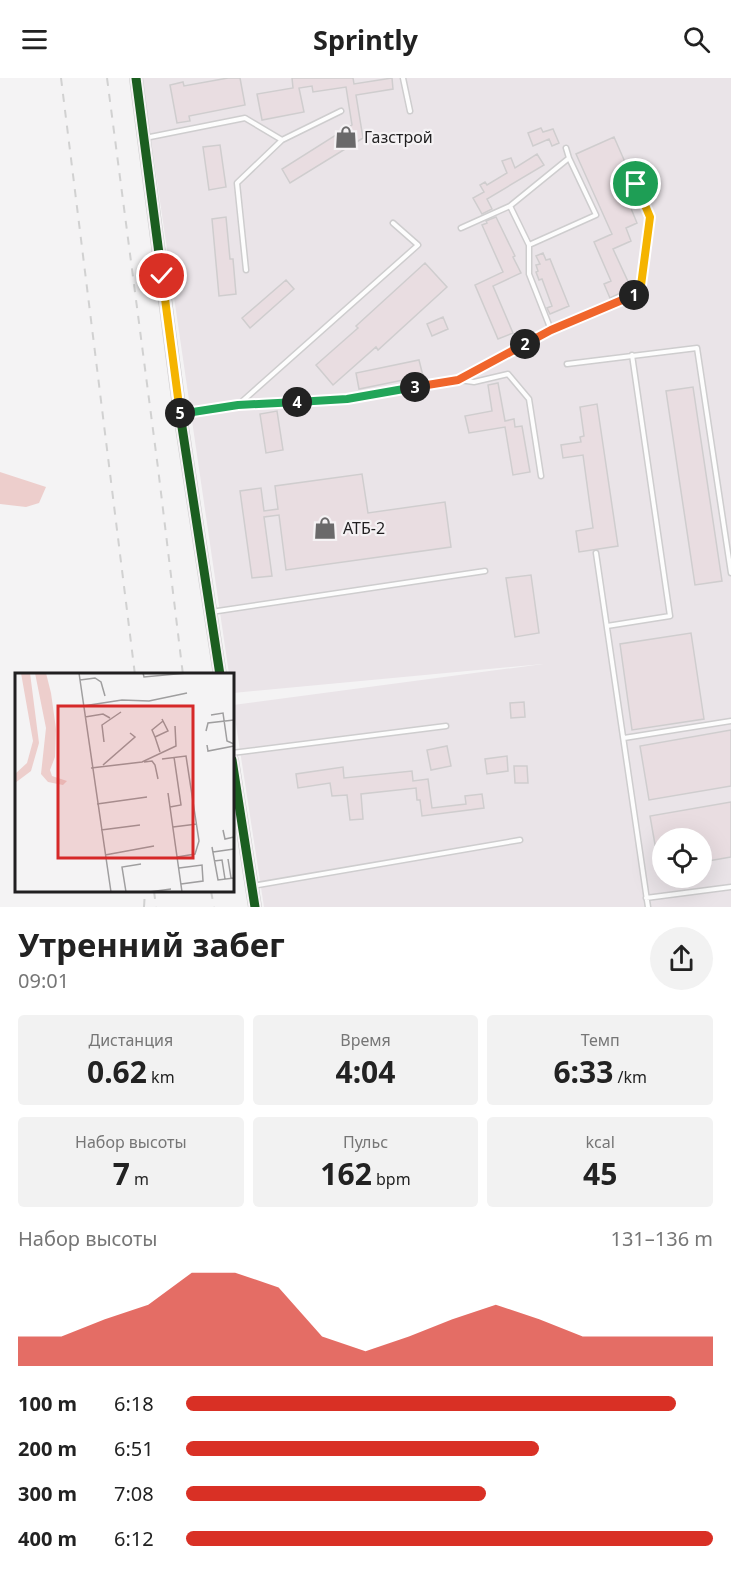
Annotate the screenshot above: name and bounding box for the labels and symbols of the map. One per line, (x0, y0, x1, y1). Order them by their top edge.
shop icon: Газстрой (333, 124, 359, 150)
place label: Газстрой (364, 126, 433, 148)
pin (610, 158, 661, 209)
pin (136, 250, 187, 301)
pin: 1 (619, 280, 649, 310)
pin: 2 (510, 329, 540, 359)
pin: 3 (400, 372, 430, 402)
pin: 4 (282, 387, 312, 417)
pin: 5 (165, 398, 195, 428)
shop icon: АТБ-2 (312, 515, 338, 541)
place label: АТБ-2 (343, 517, 385, 539)
inset map (15, 673, 234, 892)

